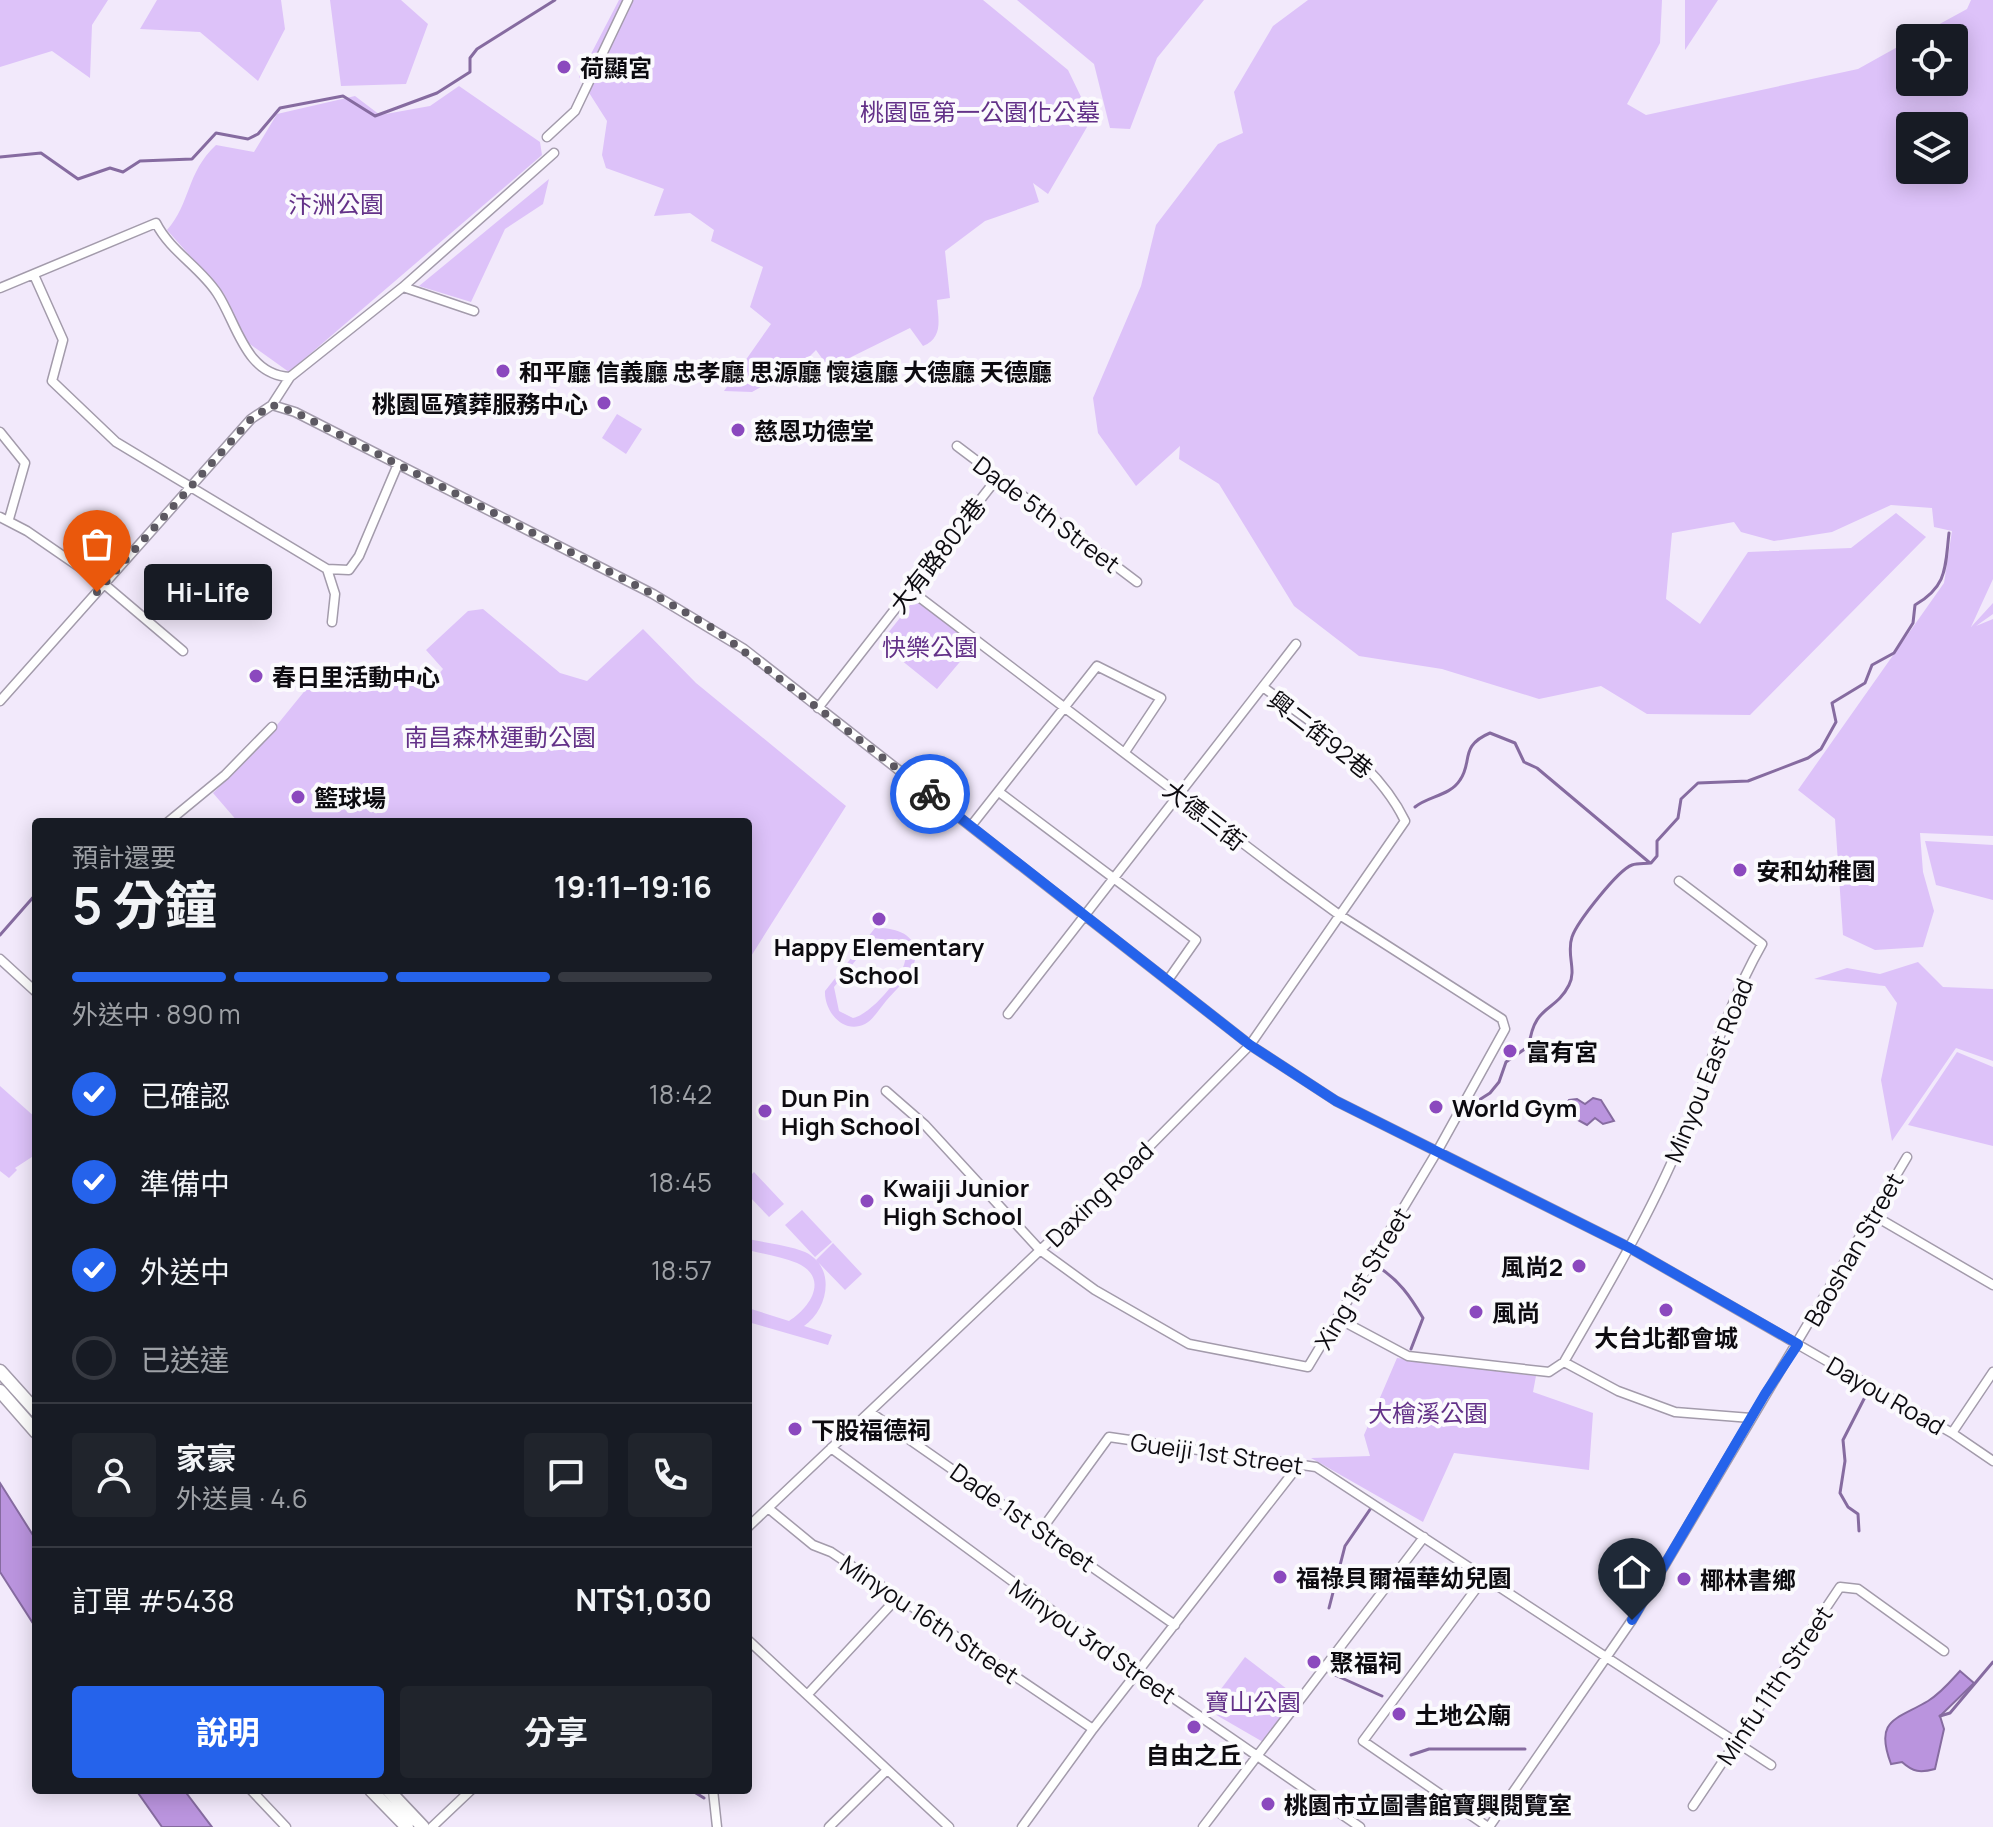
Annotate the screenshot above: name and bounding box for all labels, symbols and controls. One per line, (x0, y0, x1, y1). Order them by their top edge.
map controls (1896, 24, 1968, 184)
button: locate (1896, 24, 1968, 96)
place label: 荷顯宮 (580, 51, 652, 84)
marker: 荷顯宮 (555, 58, 573, 76)
park label: 桃園區第一公園化公墓 (860, 95, 1100, 128)
button: layers (1896, 112, 1968, 184)
park label: 汴洲公園 (288, 187, 384, 220)
place label: 和平廳 信義廳 忠孝廳 思源廳 懷遠廳 大德廳 天德廳 (519, 355, 1052, 388)
marker: 和平廳 信義廳 忠孝廳 思源廳 懷遠廳 大德廳 天德廳 (494, 362, 512, 380)
place label: 桃園區殯葬服務中心 (372, 387, 588, 420)
marker: 桃園區殯葬服務中心 (595, 394, 613, 412)
place label: 慈恩功德堂 (754, 414, 874, 447)
marker: 慈恩功德堂 (729, 421, 747, 439)
street label: Dade 5th Street (967, 448, 1127, 580)
street label: 大有路802巷 (881, 490, 993, 620)
pin (63, 510, 131, 592)
icon: bag (75, 522, 119, 566)
callout: Hi-Life (145, 564, 273, 620)
text: Hi-Life (166, 574, 250, 610)
park label: 快樂公園 (882, 630, 978, 663)
place label: 春日里活動中心 (272, 660, 440, 693)
marker: 春日里活動中心 (247, 667, 265, 685)
street label: 興二街92巷 (1262, 683, 1380, 785)
park label: 南昌森林運動公園 (404, 720, 596, 753)
courier (890, 754, 970, 834)
icon: bike (908, 772, 952, 816)
street label: 大德三街 (1157, 772, 1253, 858)
place label: 籃球場 (314, 781, 386, 814)
marker: 籃球場 (289, 788, 307, 806)
text: 預計還要 (72, 839, 176, 875)
place label: 安和幼稚園 (1756, 854, 1876, 887)
marker: 安和幼稚園 (1731, 861, 1749, 879)
text: 19:11–19:16 (554, 866, 712, 907)
text: 5 分鐘 (72, 869, 217, 940)
marker: Happy Elementary School (870, 910, 888, 928)
place label: Happy Elementary School (774, 930, 985, 991)
street label: Minyou East Road (1656, 973, 1760, 1167)
text: 外送中 · 890 m (72, 996, 241, 1032)
place label: 富有宮 (1526, 1035, 1598, 1068)
marker: 富有宮 (1501, 1042, 1519, 1060)
icon: check (72, 1072, 116, 1116)
text: 已確認 (140, 1075, 230, 1116)
text: 18:42 (649, 1076, 712, 1112)
place label: Dun Pin High School (781, 1081, 921, 1142)
place label: World Gym (1452, 1091, 1577, 1124)
marker: World Gym (1427, 1098, 1445, 1116)
marker: Dun Pin High School (756, 1102, 774, 1120)
street label: Daxing Road (1038, 1134, 1160, 1254)
icon: check (72, 1160, 116, 1204)
text: 準備中 (140, 1163, 230, 1204)
text: 18:45 (649, 1164, 712, 1200)
street label: Baoshan Street (1796, 1166, 1910, 1332)
place label: Kwaiji Junior High School (883, 1171, 1029, 1232)
marker: Kwaiji Junior High School (858, 1192, 876, 1210)
street label: Xing 1st Street (1307, 1201, 1417, 1355)
icon: check (72, 1248, 116, 1292)
place label: 風尚2 (1501, 1250, 1563, 1283)
text: 外送中 (140, 1251, 230, 1292)
text: 18:57 (651, 1252, 712, 1288)
marker: 風尚2 (1570, 1257, 1588, 1275)
place label: 風尚 (1492, 1296, 1540, 1329)
marker: 大台北都會城 (1657, 1301, 1675, 1319)
marker: 風尚 (1467, 1303, 1485, 1321)
place label: 大台北都會城 (1594, 1321, 1738, 1354)
text: 已送達 (140, 1339, 230, 1380)
street label: Dayou Road (1821, 1348, 1951, 1442)
park label: 大檜溪公園 (1368, 1396, 1488, 1429)
place label: 下股福德祠 (811, 1413, 931, 1446)
marker: 下股福德祠 (786, 1420, 804, 1438)
street label: Gueiji 1st Street (1129, 1425, 1305, 1481)
button: person (72, 1433, 156, 1517)
button: chat (524, 1433, 608, 1517)
button: phone (628, 1433, 712, 1517)
text: 家豪 (176, 1437, 236, 1478)
street label: Dade 1st Street (944, 1455, 1102, 1579)
text: 外送員 · 4.6 (176, 1480, 308, 1516)
pin (1598, 1538, 1666, 1620)
street label: Minyou 16th Street (834, 1547, 1026, 1691)
icon: home (1610, 1550, 1654, 1594)
place label: 福祿貝爾福華幼兒園 (1296, 1561, 1512, 1594)
place label: 椰林書鄉 (1700, 1563, 1796, 1596)
marker: 福祿貝爾福華幼兒園 (1271, 1568, 1289, 1586)
marker: 椰林書鄉 (1675, 1570, 1693, 1588)
street label: Minyou 3rd Street (1003, 1571, 1183, 1711)
text: NT$1,030 (575, 1579, 712, 1620)
text: 訂單 #5438 (72, 1580, 235, 1621)
street label: Minfu 11th Street (1708, 1599, 1840, 1771)
place label: 聚福祠 (1330, 1646, 1402, 1679)
marker: 聚福祠 (1305, 1653, 1323, 1671)
park label: 寶山公園 (1205, 1685, 1301, 1718)
button: 說明 (72, 1686, 384, 1778)
button: 分享 (400, 1686, 712, 1778)
place label: 土地公廟 (1415, 1698, 1511, 1731)
marker: 土地公廟 (1390, 1705, 1408, 1723)
marker: 自由之丘 (1185, 1718, 1203, 1736)
place label: 自由之丘 (1146, 1738, 1242, 1771)
place label: 桃園市立圖書館寶興閱覽室 (1284, 1788, 1572, 1821)
marker: 桃園市立圖書館寶興閱覽室 (1259, 1795, 1277, 1813)

